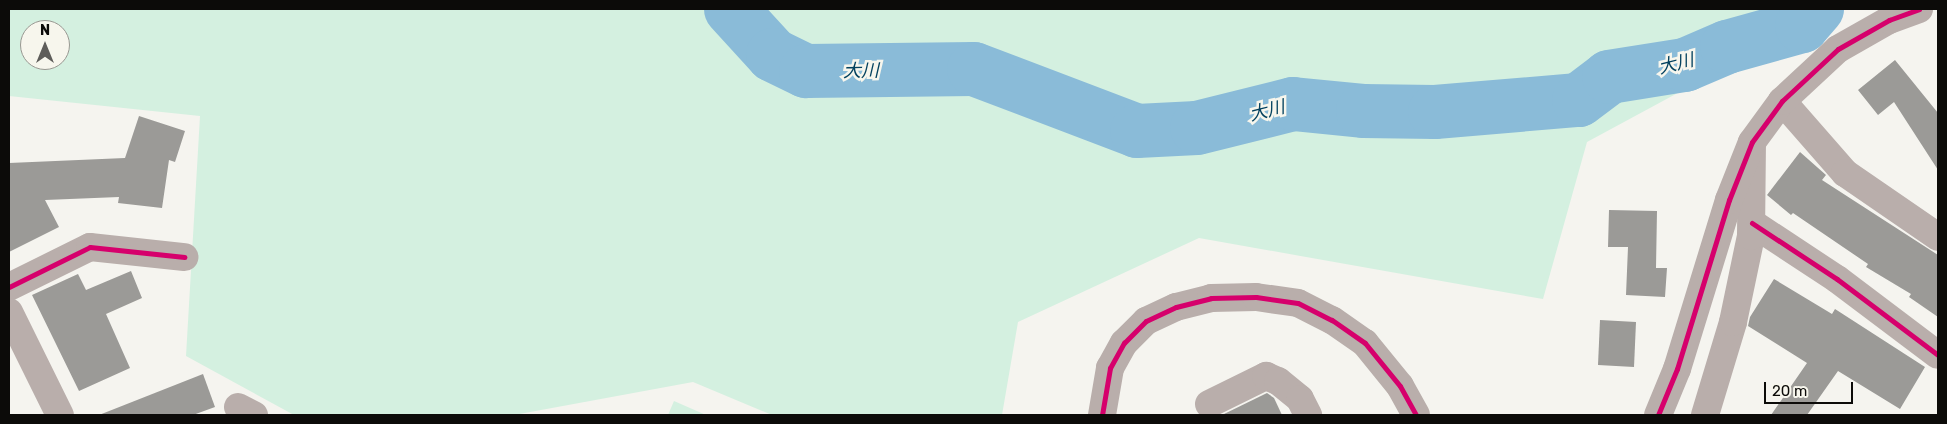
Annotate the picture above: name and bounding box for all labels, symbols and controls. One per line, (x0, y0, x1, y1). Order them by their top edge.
north arrow (20, 20, 70, 70)
text: N (40, 22, 50, 39)
water label: 大川 (1656, 49, 1696, 79)
water label: 大川 (843, 60, 879, 82)
water label: 大川 (1247, 96, 1287, 126)
scale bar (1767, 372, 1856, 404)
text: 20 m (1772, 382, 1807, 400)

